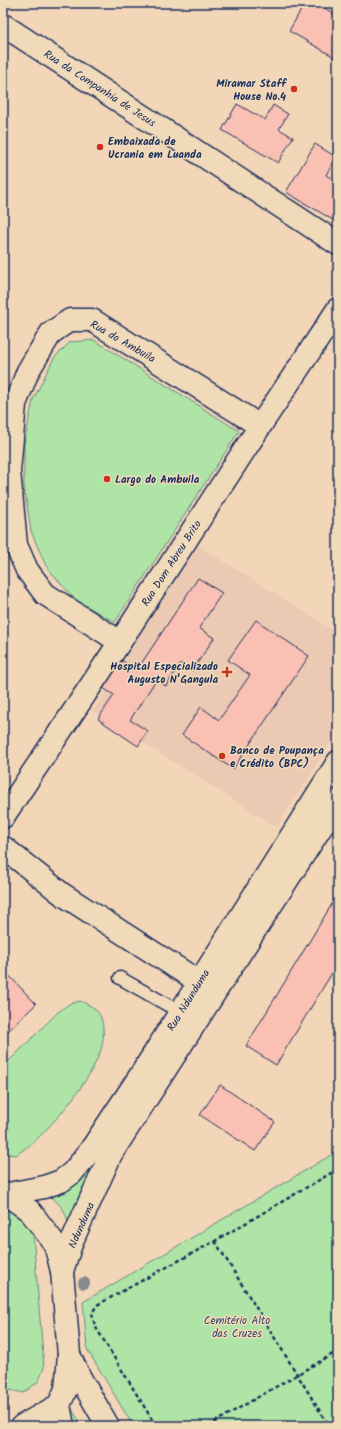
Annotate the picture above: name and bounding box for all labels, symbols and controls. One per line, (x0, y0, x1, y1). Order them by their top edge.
street label: Rua da Companhia de Jesus (40, 46, 159, 132)
place label: Miramar Staff House No.4 (216, 75, 287, 106)
marker: Miramar Staff House No.4 (289, 84, 299, 94)
place label: Embaixada de Ucrania em Luanda (108, 133, 202, 164)
marker: Embaixada de Ucrania em Luanda (95, 142, 105, 152)
street label: Rua do Ambuila (86, 316, 159, 368)
place label: Largo do Ambuila (115, 471, 200, 489)
marker: Largo do Ambuila (102, 474, 112, 484)
street label: Rua Dom Abreu Brito (137, 517, 207, 610)
place label: Hospital Especializado Augusto N’Gangula (110, 658, 218, 689)
marker: Hospital Especializado Augusto N’Gangula (221, 666, 233, 678)
place label: Banco de Poupança e Crédito (BPC) (230, 742, 324, 773)
marker: Banco de Poupança e Crédito (BPC) (217, 751, 227, 761)
street label: Rua Ndunduma (163, 966, 215, 1035)
street label: Ndunduma (64, 1199, 100, 1251)
park label: Cemitério Alto das Cruzes (204, 1312, 270, 1343)

